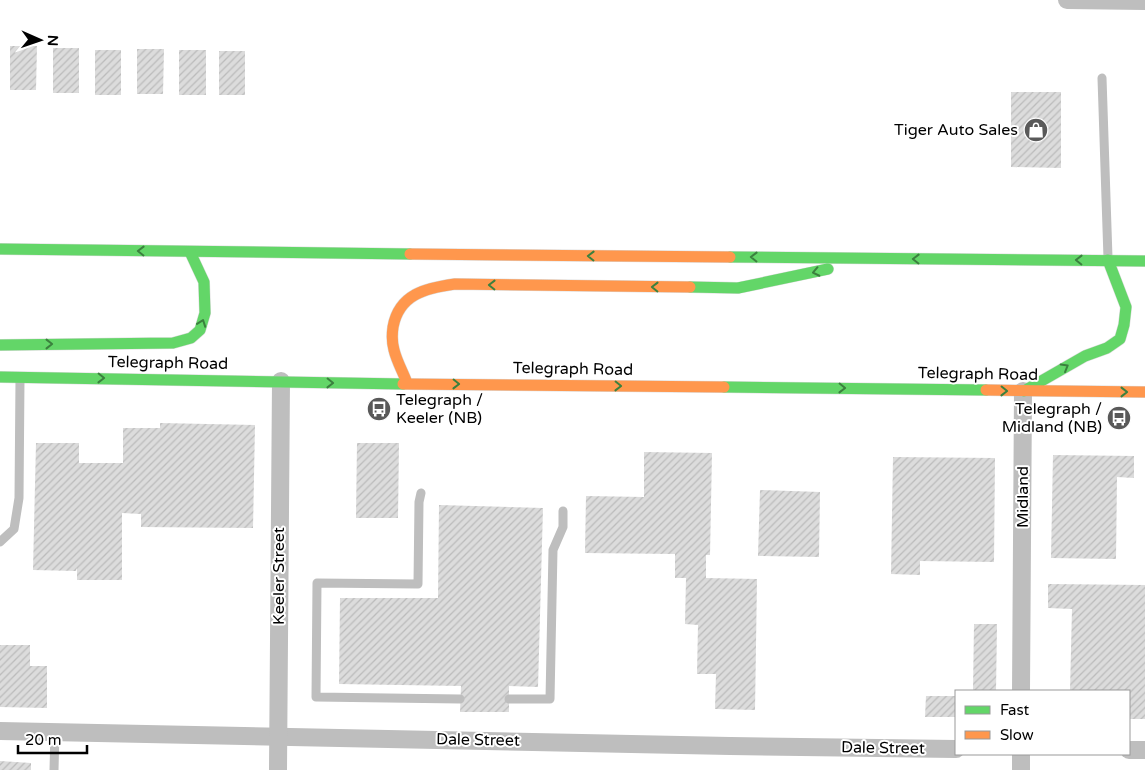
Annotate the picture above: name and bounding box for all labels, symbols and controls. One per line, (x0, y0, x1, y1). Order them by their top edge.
north arrow (15, 15, 65, 65)
text: N (44, 35, 61, 46)
shop icon: Tiger Auto Sales (1023, 117, 1049, 143)
place label: Tiger Auto Sales (894, 120, 1018, 140)
one-way arrow (137, 246, 145, 256)
one-way arrow (587, 251, 595, 261)
one-way arrow (750, 252, 758, 262)
one-way arrow (912, 254, 920, 264)
one-way arrow (1075, 255, 1082, 265)
one-way arrow (811, 266, 820, 276)
one-way arrow (488, 280, 496, 290)
one-way arrow (651, 282, 658, 292)
one-way arrow (196, 319, 206, 327)
one-way arrow (45, 339, 53, 350)
street label: Telegraph Road (108, 352, 228, 374)
street label: Telegraph Road (513, 358, 633, 380)
street label: Telegraph Road (918, 363, 1038, 385)
one-way arrow (1060, 364, 1069, 374)
one-way arrow (98, 373, 105, 383)
one-way arrow (326, 377, 334, 388)
one-way arrow (452, 379, 460, 389)
one-way arrow (615, 381, 623, 391)
one-way arrow (838, 383, 846, 394)
one-way arrow (1000, 386, 1008, 396)
one-way arrow (1121, 387, 1129, 397)
place label: Telegraph / Keeler (NB) (396, 390, 483, 428)
bus stop icon: Telegraph / Keeler (NB) (366, 396, 392, 422)
place label: Telegraph / Midland (NB) (1002, 399, 1102, 437)
bus stop icon: Telegraph / Midland (NB) (1106, 405, 1132, 431)
street label: Midland (1013, 466, 1033, 528)
street label: Keeler Street (269, 527, 289, 625)
legend (955, 690, 1130, 755)
text: Fast (1000, 701, 1030, 719)
scale bar (18, 722, 86, 754)
text: Slow (1000, 726, 1034, 744)
street label: Dale Street (436, 729, 520, 751)
text: 20 m (25, 731, 62, 749)
street label: Dale Street (841, 737, 925, 759)

